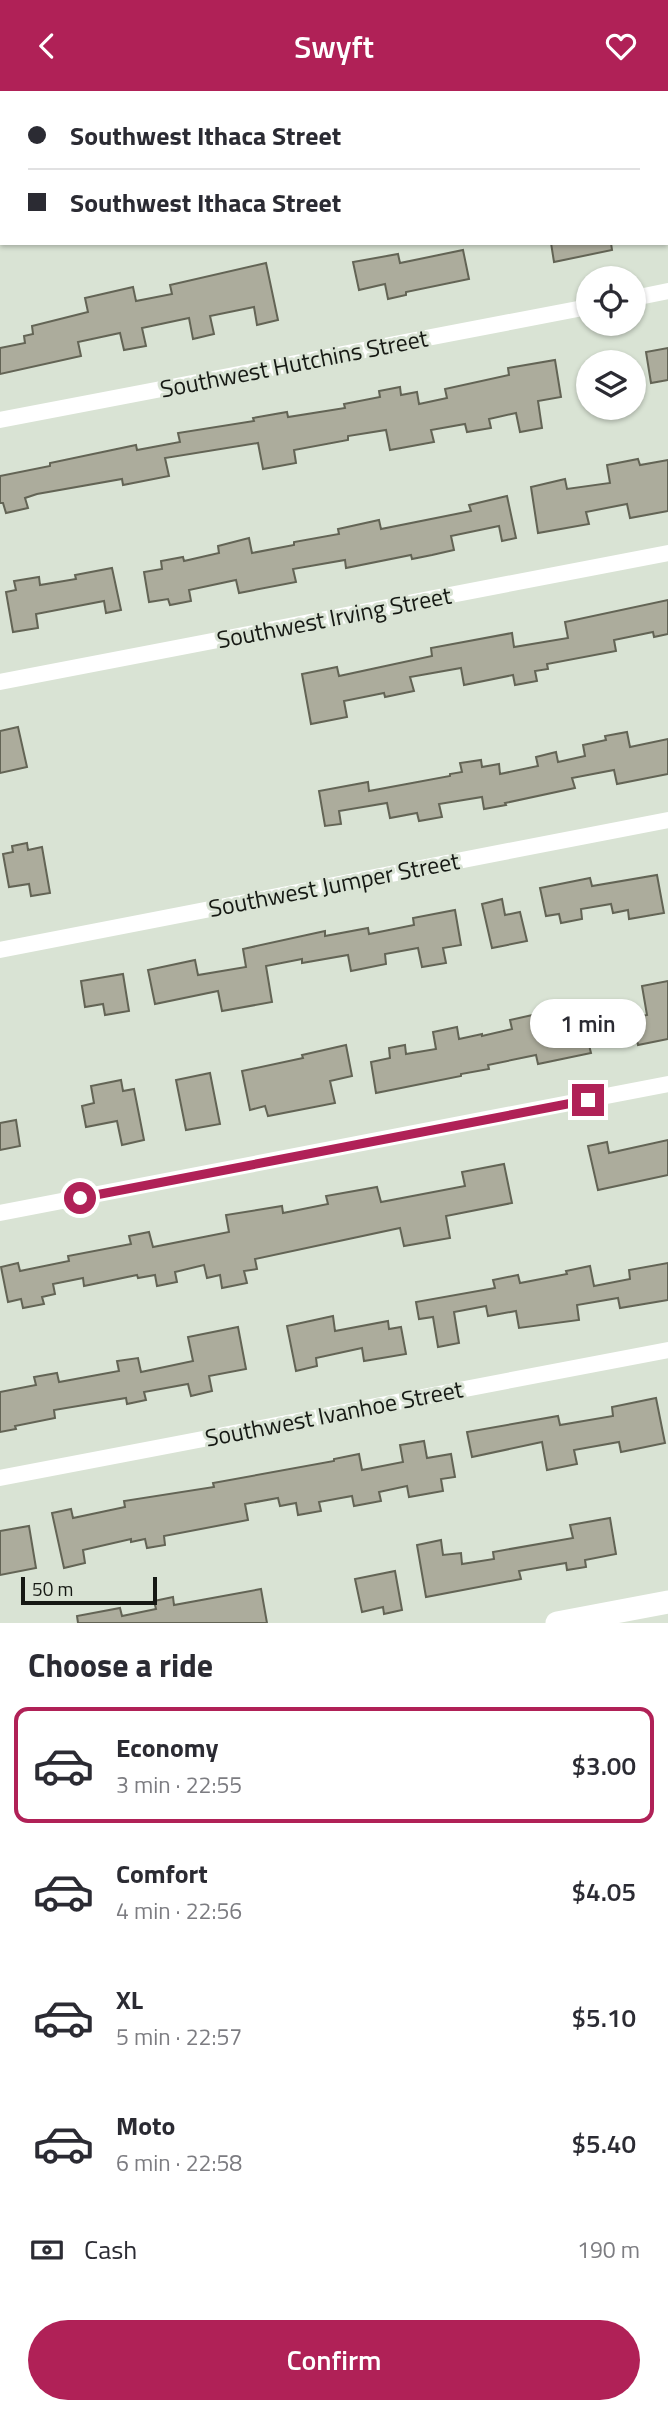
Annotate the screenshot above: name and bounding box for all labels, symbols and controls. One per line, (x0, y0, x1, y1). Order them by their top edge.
text: Swyft (294, 22, 374, 70)
icon: back (28, 27, 66, 65)
icon: heart (602, 27, 640, 65)
text: Southwest Ithaca Street (70, 116, 341, 155)
text: Southwest Ithaca Street (70, 183, 341, 222)
map controls (576, 266, 646, 420)
button: locate (576, 266, 646, 336)
street label: Southwest Hutchins Street (157, 319, 431, 407)
button: layers (576, 350, 646, 420)
street label: Southwest Irving Street (213, 577, 455, 657)
street label: Southwest Jumper Street (205, 842, 463, 926)
callout: 1 min (530, 999, 646, 1047)
text: 1 min (560, 1006, 616, 1041)
route end (572, 1084, 604, 1116)
route start (64, 1182, 96, 1214)
street label: Southwest Ivanhoe Street (202, 1370, 466, 1456)
scale bar (21, 1574, 158, 1606)
text: 50 m (32, 1574, 73, 1603)
text: Choose a ride (28, 1641, 213, 1689)
text: Economy (116, 1728, 218, 1767)
icon: car (32, 1734, 95, 1797)
text: $3.00 (572, 1746, 636, 1785)
text: 3 min · 22:55 (116, 1767, 242, 1802)
text: Comfort (116, 1854, 208, 1893)
icon: car (32, 1860, 95, 1923)
text: $4.05 (572, 1872, 636, 1911)
text: 4 min · 22:56 (116, 1893, 242, 1928)
text: XL (116, 1980, 143, 2019)
icon: car (32, 1986, 95, 2049)
text: $5.10 (572, 1998, 636, 2037)
text: 5 min · 22:57 (116, 2019, 242, 2054)
text: Moto (116, 2106, 175, 2145)
icon: car (32, 2112, 95, 2175)
text: $5.40 (572, 2124, 636, 2163)
text: 6 min · 22:58 (116, 2145, 242, 2180)
text: Cash (84, 2230, 137, 2269)
icon: cash (28, 2231, 66, 2269)
text: 190 m (577, 2232, 640, 2267)
button: Confirm (28, 2320, 640, 2400)

